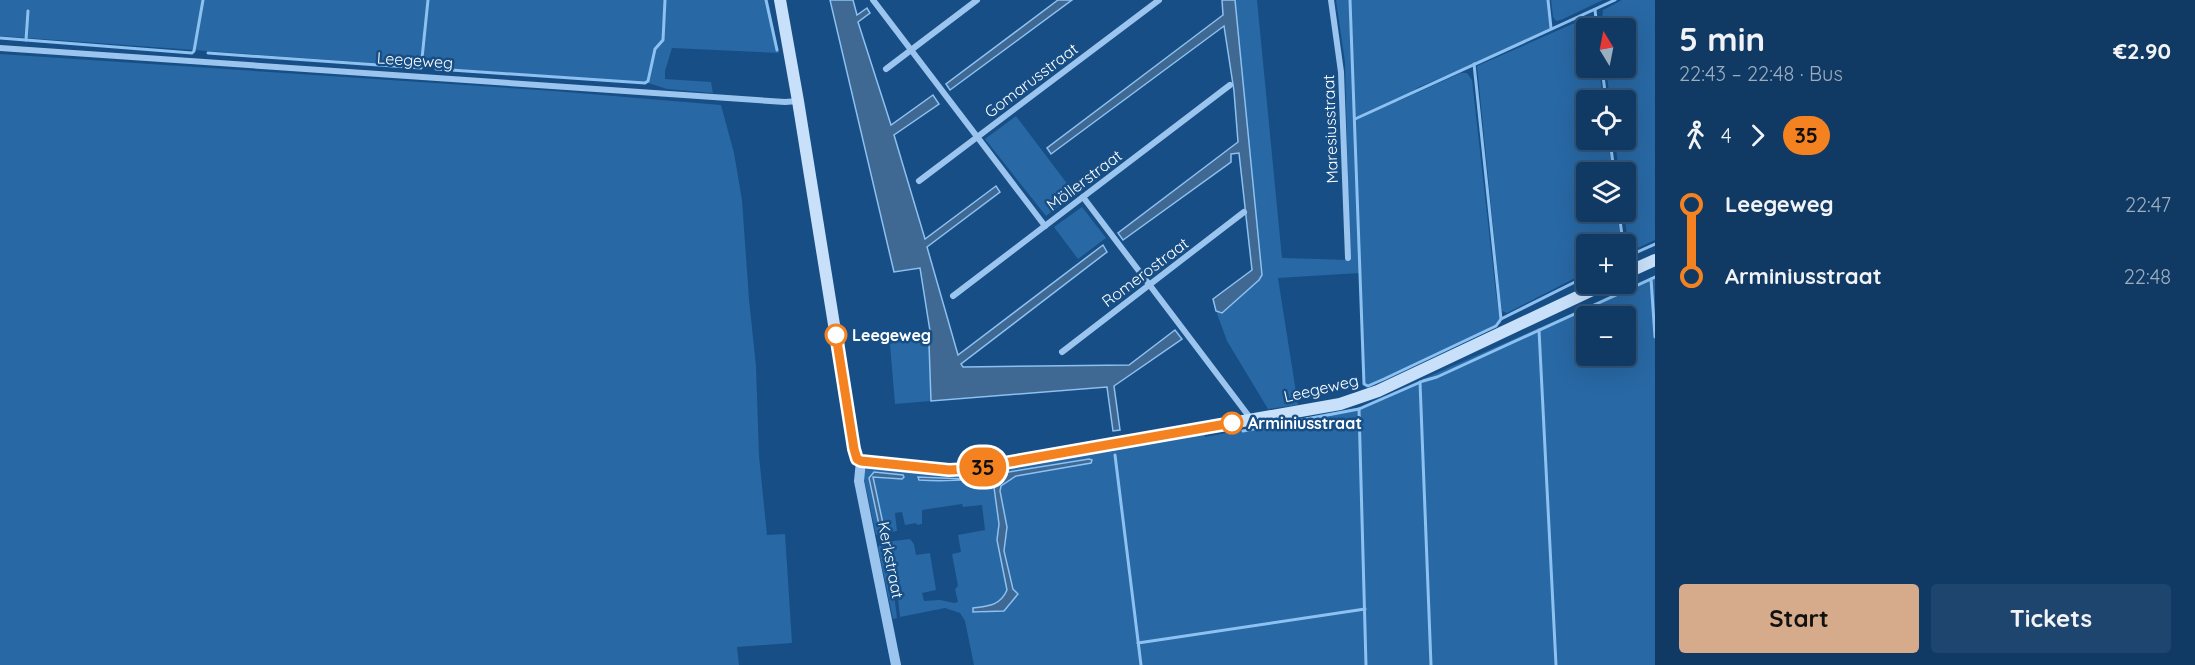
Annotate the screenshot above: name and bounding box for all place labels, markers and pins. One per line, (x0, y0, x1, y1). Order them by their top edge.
marker: Leegeweg (825, 324, 847, 346)
place label: Leegeweg (852, 325, 931, 345)
marker: Arminiusstraat (1221, 412, 1243, 434)
place label: Arminiusstraat (1248, 413, 1362, 433)

